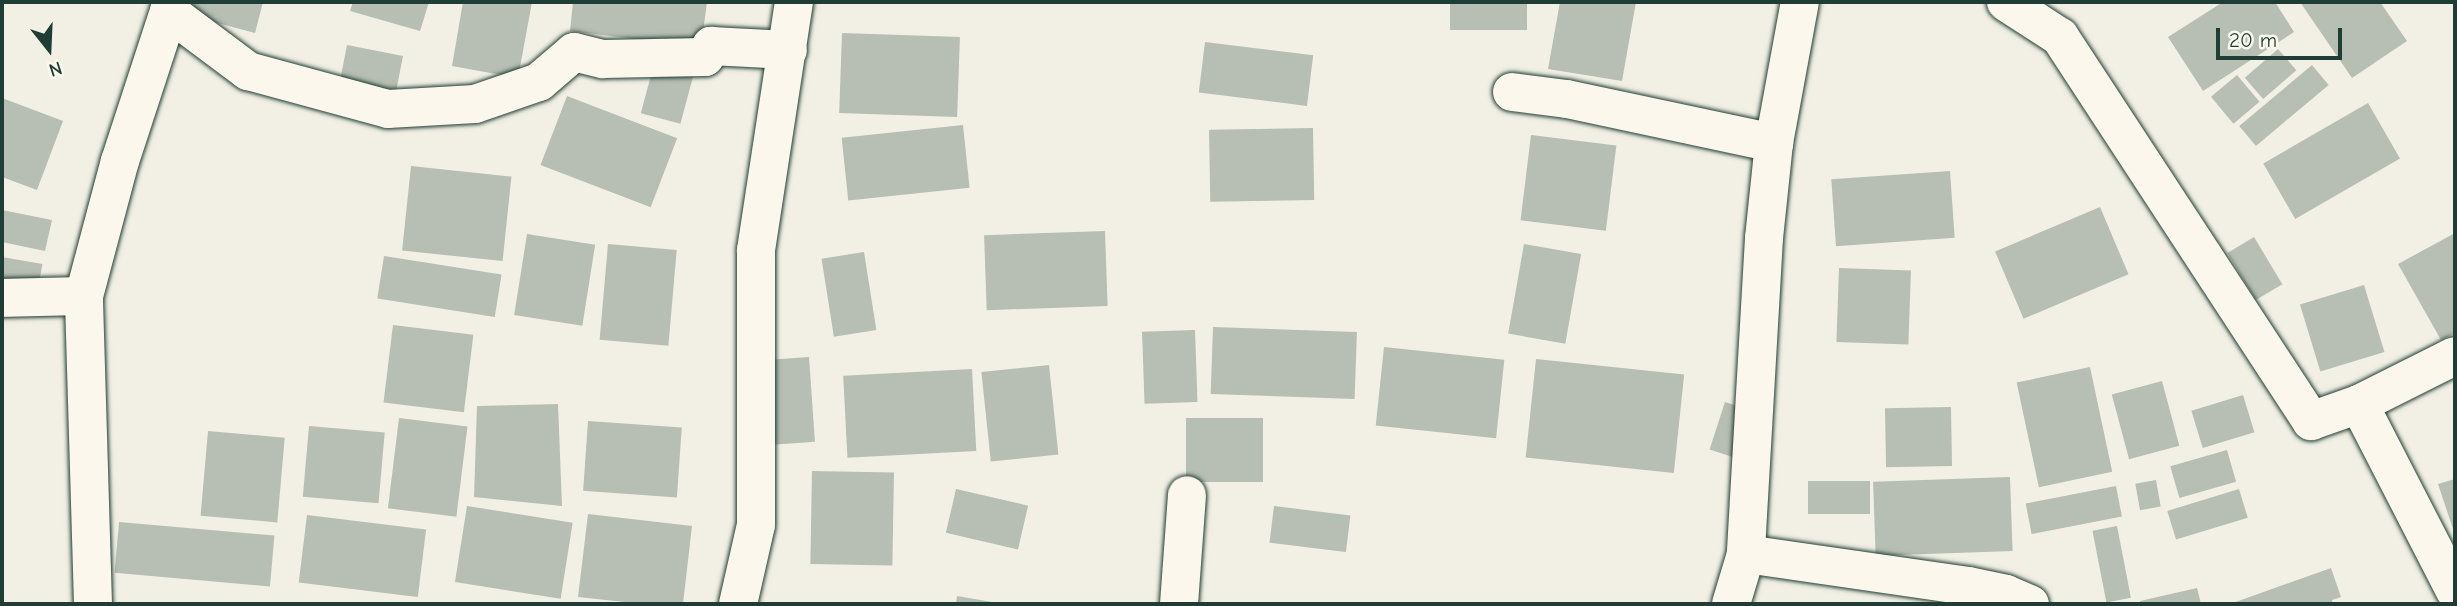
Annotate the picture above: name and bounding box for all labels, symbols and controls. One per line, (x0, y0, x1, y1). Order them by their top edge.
north arrow (14, 14, 84, 84)
scale bar (2219, 14, 2345, 58)
text: 20 m (2229, 28, 2277, 52)
text: N (46, 57, 65, 81)

